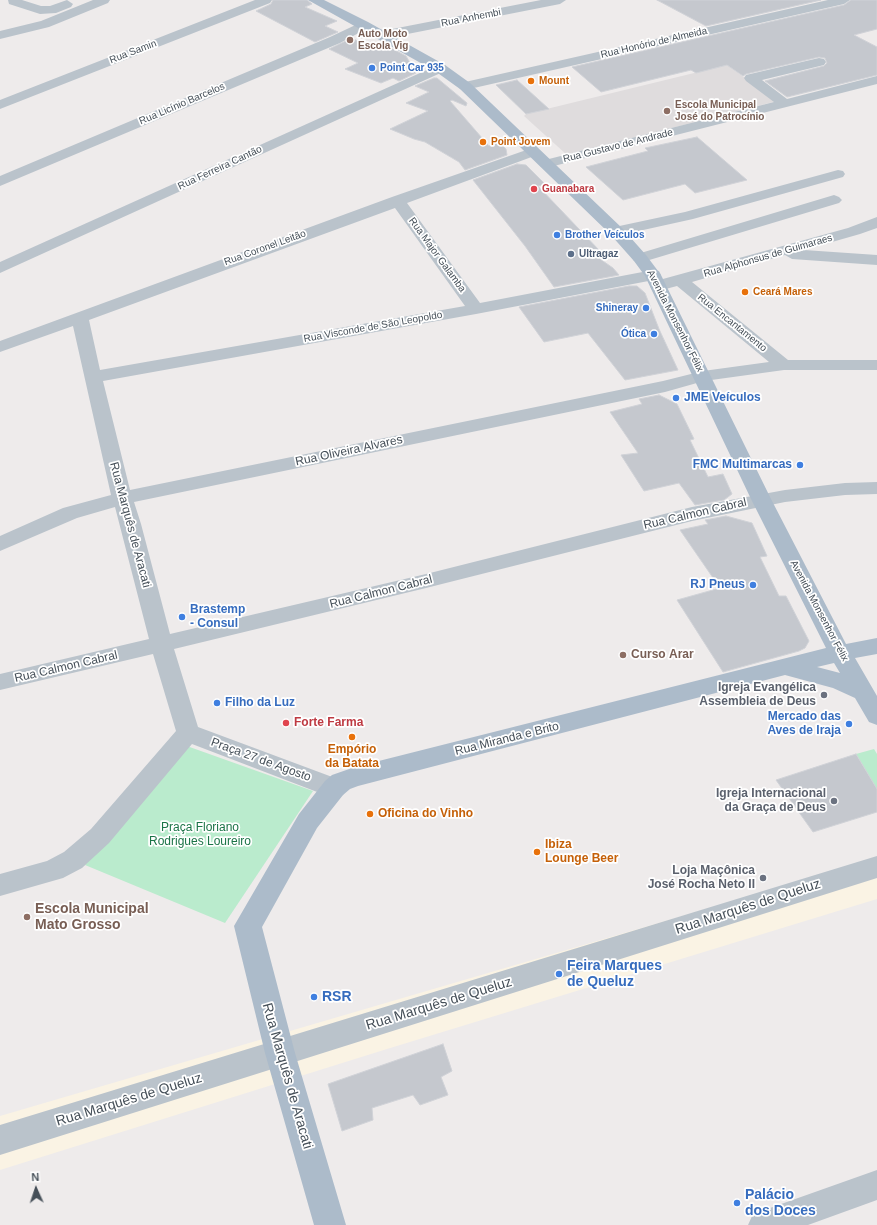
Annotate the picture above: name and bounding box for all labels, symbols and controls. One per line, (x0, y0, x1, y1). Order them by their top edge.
street label: Rua Anhembi (440, 6, 502, 30)
street label: Rua Honório de Almeida (600, 25, 708, 61)
place label: Auto Moto Escola Vig (358, 28, 408, 52)
marker: Auto Moto Escola Vig (345, 35, 355, 45)
street label: Rua Samin (108, 38, 158, 66)
place label: Point Car 935 (380, 62, 444, 74)
marker: Point Car 935 (367, 63, 377, 73)
place label: Mount (539, 75, 569, 87)
marker: Mount (526, 76, 536, 86)
street label: Rua Licínio Barcelos (137, 81, 227, 127)
place label: Escola Municipal José do Patrocínio (675, 99, 764, 122)
marker: Escola Municipal José do Patrocínio (662, 106, 672, 116)
street label: Rua Gustavo de Andrade (562, 127, 674, 165)
place label: Point Jovem (491, 136, 550, 148)
marker: Point Jovem (478, 137, 488, 147)
street label: Rua Ferreira Cantão (176, 143, 264, 193)
place label: Guanabara (542, 183, 594, 195)
marker: Guanabara (529, 184, 539, 194)
street label: Rua Major Galamba (406, 215, 468, 295)
street label: Rua Coronel Leitão (222, 228, 308, 268)
place label: Brother Veículos (565, 229, 644, 241)
marker: Brother Veículos (552, 230, 562, 240)
street label: Rua Alphonsus de Guimaraes (702, 232, 834, 280)
place label: Ultragaz (579, 248, 618, 260)
marker: Ultragaz (566, 249, 576, 259)
street label: Avenida Monsenhor Félix (644, 268, 706, 374)
place label: Ceará Mares (753, 286, 812, 298)
marker: Ceará Mares (740, 287, 750, 297)
street label: Rua Encantamento (695, 291, 769, 355)
place label: Shineray (596, 302, 638, 314)
marker: Shineray (641, 303, 651, 313)
street label: Rua Visconde de São Leopoldo (303, 309, 443, 345)
place label: Ótica (621, 328, 646, 340)
marker: Ótica (649, 329, 659, 339)
place label: JME Veículos (684, 391, 761, 405)
marker: JME Veículos (671, 393, 681, 403)
street label: Rua Oliveira Alvares (294, 433, 404, 469)
place label: FMC Multimarcas (693, 458, 792, 472)
marker: FMC Multimarcas (795, 460, 805, 470)
street label: Rua Marquês de Aracati (106, 461, 154, 589)
street label: Rua Calmon Cabral (642, 495, 748, 533)
street label: Avenida Monsenhor Félix (787, 558, 851, 664)
street label: Rua Calmon Cabral (328, 572, 434, 612)
place label: RJ Pneus (690, 578, 745, 592)
marker: RJ Pneus (748, 580, 758, 590)
place label: Brastemp - Consul (190, 603, 245, 631)
marker: Brastemp - Consul (177, 612, 187, 622)
street label: Rua Calmon Cabral (13, 648, 119, 686)
place label: Curso Arar (631, 648, 694, 662)
marker: Curso Arar (618, 650, 628, 660)
place label: Igreja Evangélica Assembleia de Deus (699, 681, 816, 709)
marker: Igreja Evangélica Assembleia de Deus (819, 690, 829, 700)
place label: Filho da Luz (225, 696, 295, 710)
marker: Filho da Luz (212, 698, 222, 708)
place label: Mercado das Aves de Iraja (767, 710, 841, 738)
place label: Forte Farma (294, 716, 363, 730)
marker: Forte Farma (281, 718, 291, 728)
street label: Rua Miranda e Brito (453, 719, 561, 759)
marker: Mercado das Aves de Iraja (844, 719, 854, 729)
marker: Empório da Batata (347, 732, 357, 742)
street label: Praça 27 de Agosto (209, 735, 313, 785)
place label: Empório da Batata (325, 743, 379, 771)
place label: Igreja Internacional da Graça de Deus (716, 787, 826, 815)
marker: Igreja Internacional da Graça de Deus (829, 796, 839, 806)
place label: Oficina do Vinho (378, 807, 473, 821)
marker: Oficina do Vinho (365, 809, 375, 819)
park label: Praça Floriano Rodrigues Loureiro (149, 821, 251, 849)
place label: Ibiza Lounge Beer (545, 838, 618, 866)
marker: Ibiza Lounge Beer (532, 847, 542, 857)
place label: Loja Maçônica José Rocha Neto II (648, 864, 755, 892)
marker: Loja Maçônica José Rocha Neto II (758, 873, 768, 883)
street label: Rua Marquês de Queluz (673, 876, 823, 938)
place label: Escola Municipal Mato Grosso (35, 901, 149, 934)
marker: Escola Municipal Mato Grosso (22, 912, 32, 922)
place label: Feira Marques de Queluz (567, 958, 662, 990)
marker: Feira Marques de Queluz (554, 969, 564, 979)
street label: Rua Marquês de Queluz (364, 974, 514, 1034)
place label: RSR (322, 989, 352, 1005)
marker: RSR (309, 992, 319, 1002)
street label: Rua Marquês de Aracati (258, 1001, 316, 1151)
street label: Rua Marquês de Queluz (54, 1070, 204, 1130)
north arrow (16, 1169, 56, 1209)
text: N (31, 1171, 40, 1183)
place label: Palácio dos Doces (745, 1187, 816, 1220)
marker: Palácio dos Doces (732, 1198, 742, 1208)

